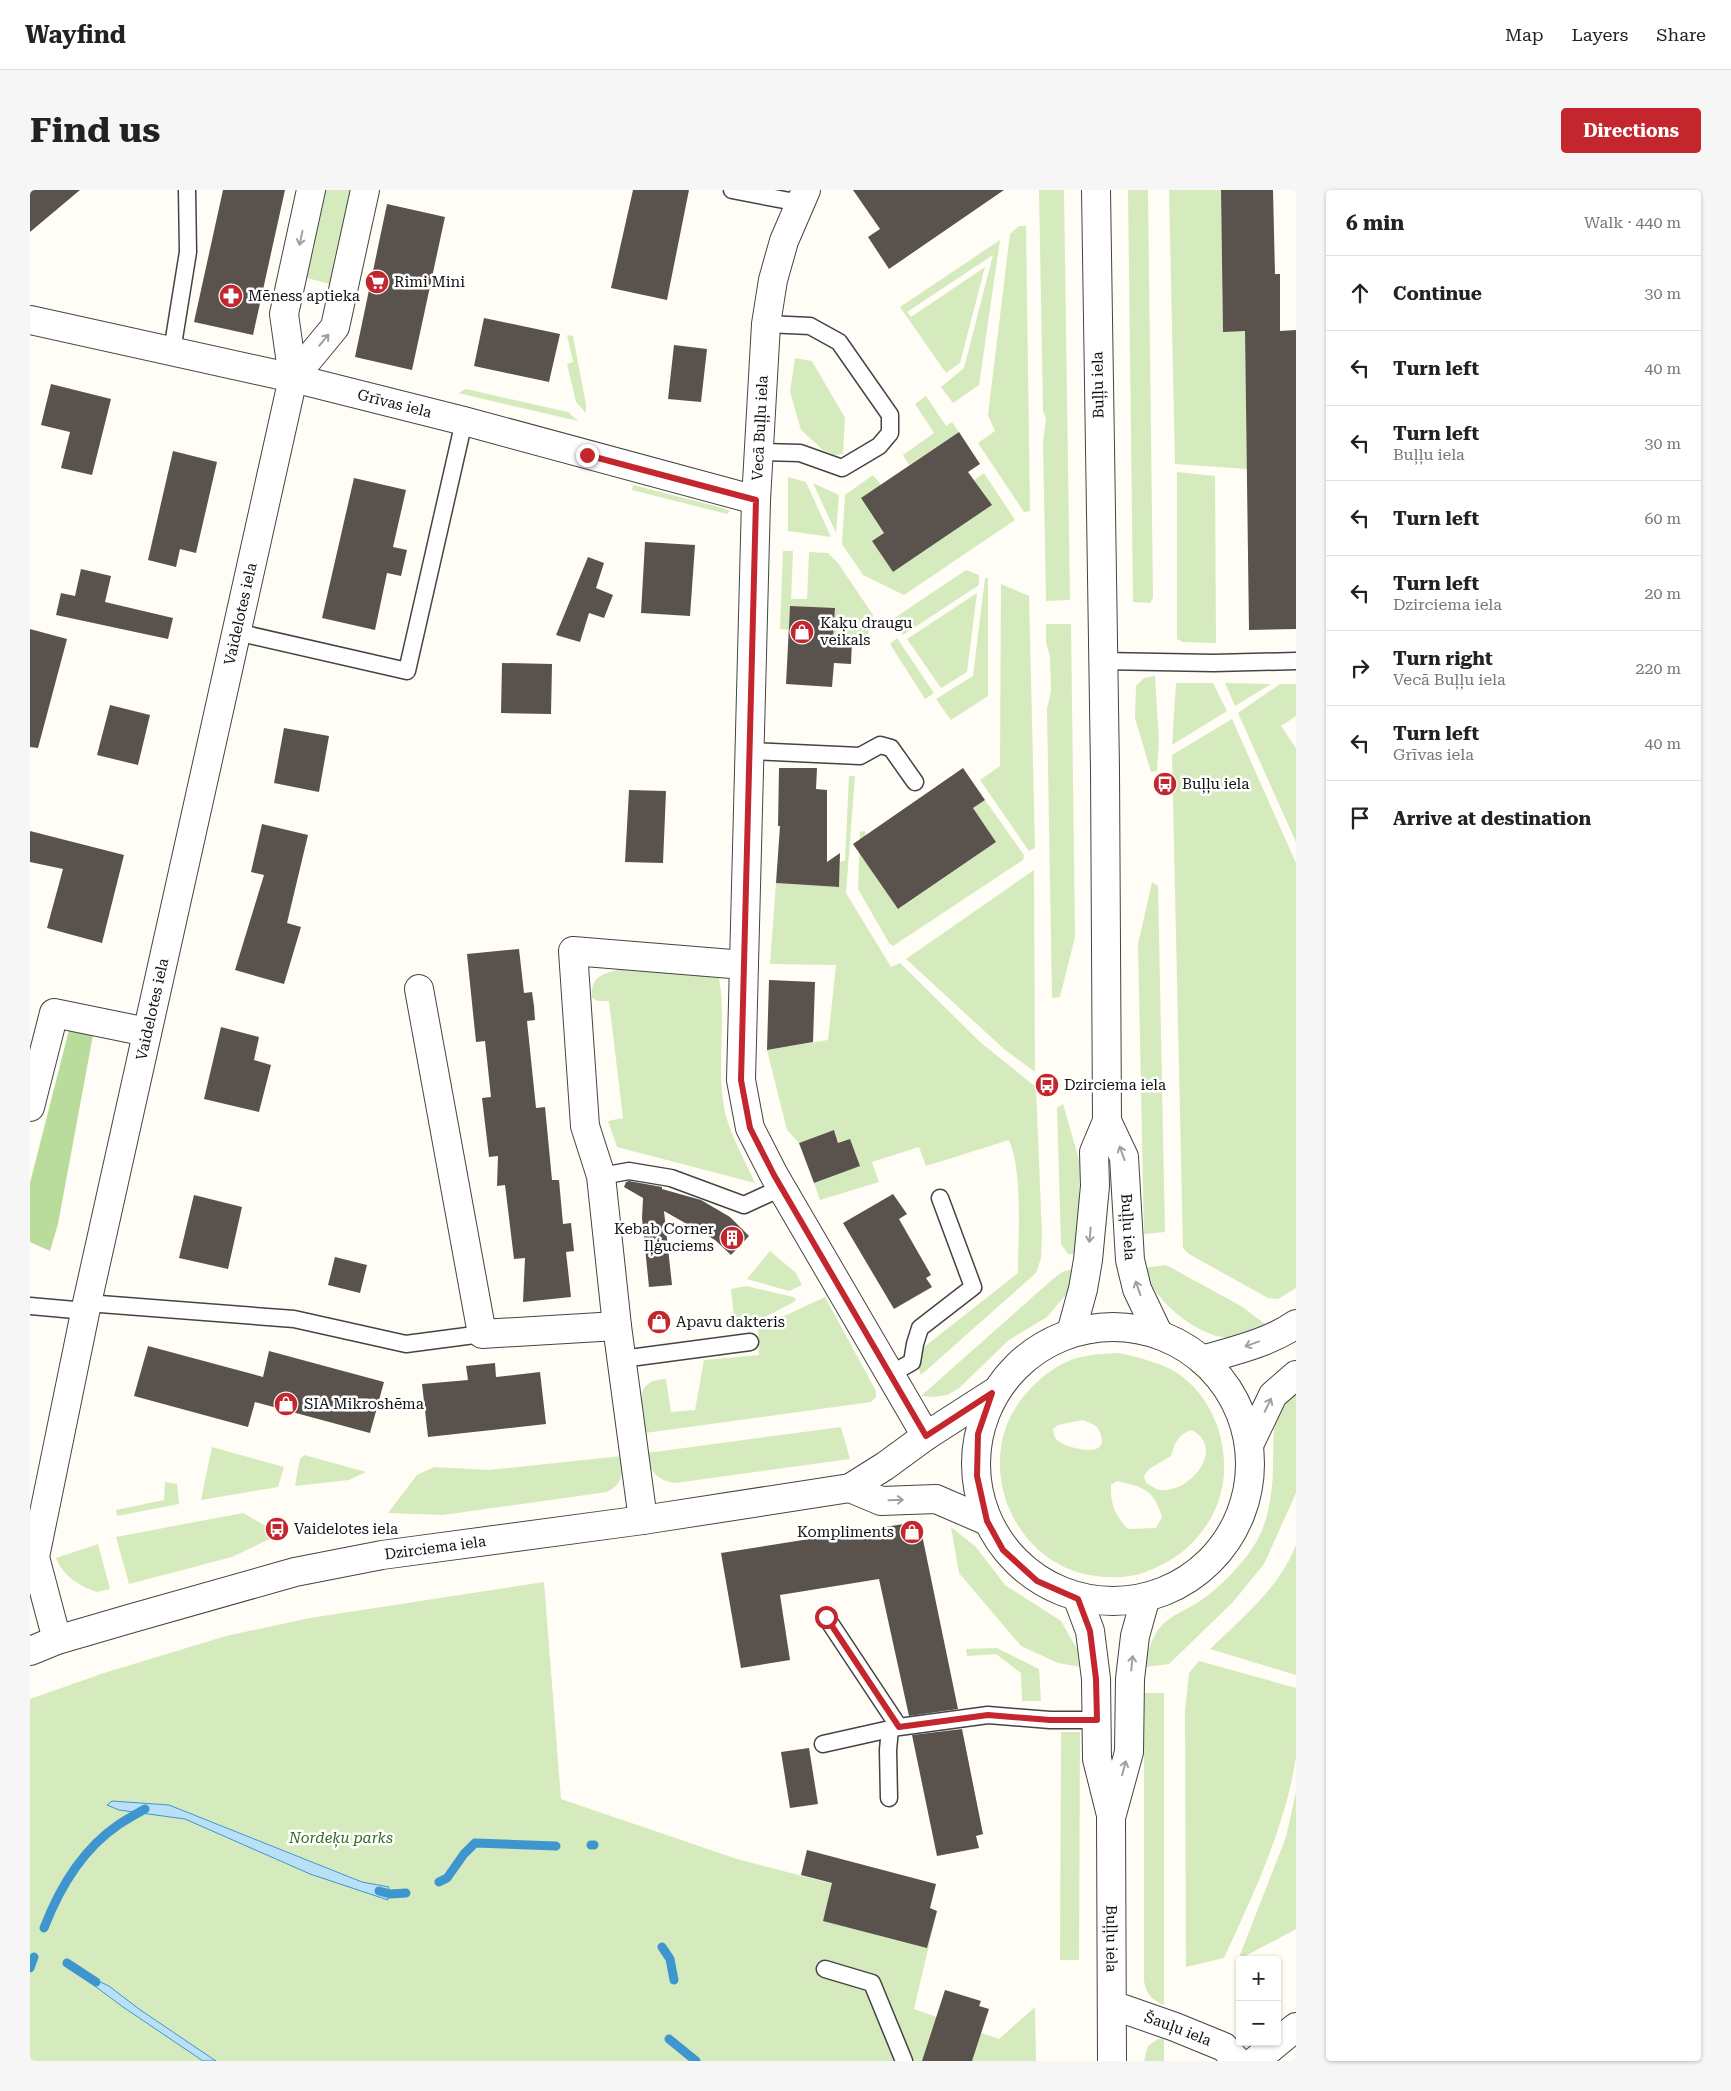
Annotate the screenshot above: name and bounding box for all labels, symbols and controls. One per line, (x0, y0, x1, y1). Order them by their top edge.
text: Wayfind (25, 21, 126, 49)
text: Map (1505, 24, 1544, 45)
text: Layers (1572, 24, 1628, 45)
text: Share (1656, 24, 1706, 45)
button: Directions (1561, 108, 1701, 153)
text: Find us (30, 110, 160, 151)
text: 6 min (1346, 211, 1404, 235)
text: Walk · 440 m (1584, 213, 1681, 232)
one-way arrow (296, 229, 305, 245)
supermarket icon: Rimi Mini (364, 269, 390, 295)
place label: Rimi Mini (394, 273, 465, 291)
icon: ahead (1346, 279, 1374, 307)
text: Continue (1393, 282, 1482, 305)
pharmacy icon: Mēness aptieka (218, 283, 244, 309)
text: 30 m (1644, 284, 1681, 303)
place label: Mēness aptieka (248, 287, 360, 305)
one-way arrow (318, 334, 329, 347)
street label: Buļļu iela (1088, 351, 1109, 419)
icon: left (1346, 354, 1374, 382)
text: Turn left (1393, 357, 1479, 380)
text: 40 m (1644, 359, 1681, 378)
street label: Vecā Buļļu iela (748, 375, 773, 481)
street label: Grīvas iela (356, 386, 433, 422)
text: Turn left (1393, 422, 1479, 445)
icon: left (1346, 429, 1374, 457)
text: 30 m (1644, 434, 1681, 453)
route end (576, 444, 599, 467)
text: Buļļu iela (1393, 445, 1465, 464)
icon: left (1346, 504, 1374, 532)
text: Turn left (1393, 507, 1479, 530)
text: 60 m (1644, 509, 1681, 528)
street label: Vaidelotes iela (220, 561, 261, 667)
text: Turn left (1393, 572, 1479, 595)
icon: left (1346, 579, 1374, 607)
text: 20 m (1644, 584, 1681, 603)
text: Dzirciema iela (1393, 595, 1502, 614)
place label: Kaķu draugu veikals (820, 614, 913, 649)
shop icon: Kaķu draugu veikals (789, 619, 815, 645)
text: Turn right (1393, 647, 1493, 670)
icon: right (1346, 654, 1374, 682)
text: 220 m (1635, 659, 1681, 678)
text: Vecā Buļļu iela (1393, 670, 1506, 689)
text: Turn left (1393, 722, 1479, 745)
icon: left (1346, 729, 1374, 757)
text: 40 m (1644, 734, 1681, 753)
text: Grīvas iela (1393, 745, 1474, 764)
bus stop icon: Buļļu iela (1152, 771, 1178, 797)
place label: Buļļu iela (1182, 775, 1249, 794)
icon: arrive (1346, 804, 1374, 832)
text: Arrive at destination (1393, 807, 1591, 830)
street label: Vaidelotes iela (132, 956, 173, 1062)
bus stop icon: Dzirciema iela (1034, 1072, 1060, 1098)
place label: Dzirciema iela (1064, 1076, 1166, 1094)
one-way arrow (1116, 1146, 1126, 1162)
street label: Buļļu iela (1117, 1193, 1139, 1261)
place label: Kebab Corner Iļģuciems (614, 1220, 714, 1256)
building icon: Kebab Corner Iļģuciems (719, 1225, 745, 1251)
one-way arrow (1086, 1226, 1095, 1242)
one-way arrow (1133, 1281, 1142, 1296)
shop icon: Apavu dakteris (646, 1309, 672, 1335)
place label: Apavu dakteris (676, 1313, 785, 1331)
one-way arrow (1245, 1340, 1260, 1349)
shop icon: SIA Mikroshēma (273, 1391, 299, 1417)
place label: SIA Mikroshēma (304, 1395, 424, 1413)
one-way arrow (1263, 1398, 1273, 1413)
one-way arrow (888, 1496, 904, 1505)
bus stop icon: Vaidelotes iela (264, 1516, 290, 1542)
shop icon: Kompliments (899, 1519, 925, 1545)
place label: Vaidelotes iela (294, 1520, 398, 1538)
place label: Kompliments (797, 1523, 894, 1541)
street label: Dzirciema iela (383, 1532, 487, 1564)
route start (815, 1606, 838, 1629)
one-way arrow (1127, 1656, 1137, 1672)
one-way arrow (1120, 1761, 1129, 1777)
park label: Nordeķu parks (288, 1829, 393, 1848)
street label: Buļļu iela (1101, 1905, 1121, 1972)
map controls (1236, 1956, 1281, 2046)
button: + (1236, 1956, 1281, 2001)
button: − (1236, 2001, 1281, 2046)
street label: Šauļu iela (1142, 2008, 1214, 2050)

